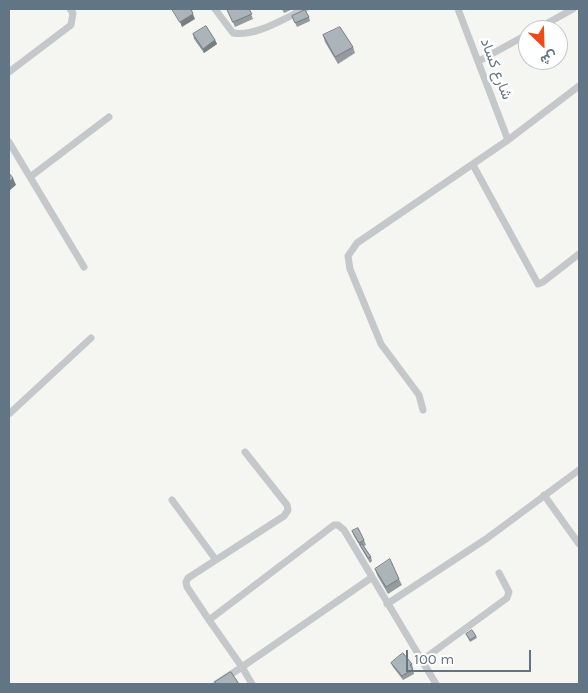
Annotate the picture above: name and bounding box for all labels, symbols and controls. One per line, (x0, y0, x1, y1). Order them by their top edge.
north arrow (518, 20, 568, 70)
street label: شارع كساد (476, 36, 516, 102)
text: ش (538, 47, 560, 69)
scale bar (408, 640, 533, 672)
text: 100 m (414, 650, 454, 668)

